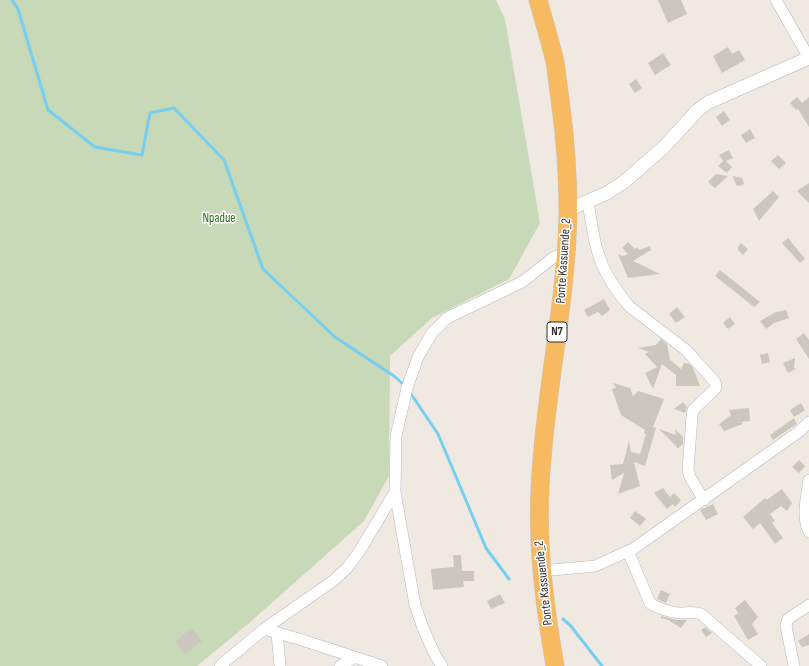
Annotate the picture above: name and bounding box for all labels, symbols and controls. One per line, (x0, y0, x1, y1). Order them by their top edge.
park label: Npadue (202, 211, 236, 227)
street label: Ponte Kassuende_2 (553, 218, 575, 304)
road number: N7 (547, 322, 567, 342)
street label: Ponte Kassuende_2 (532, 540, 556, 626)

